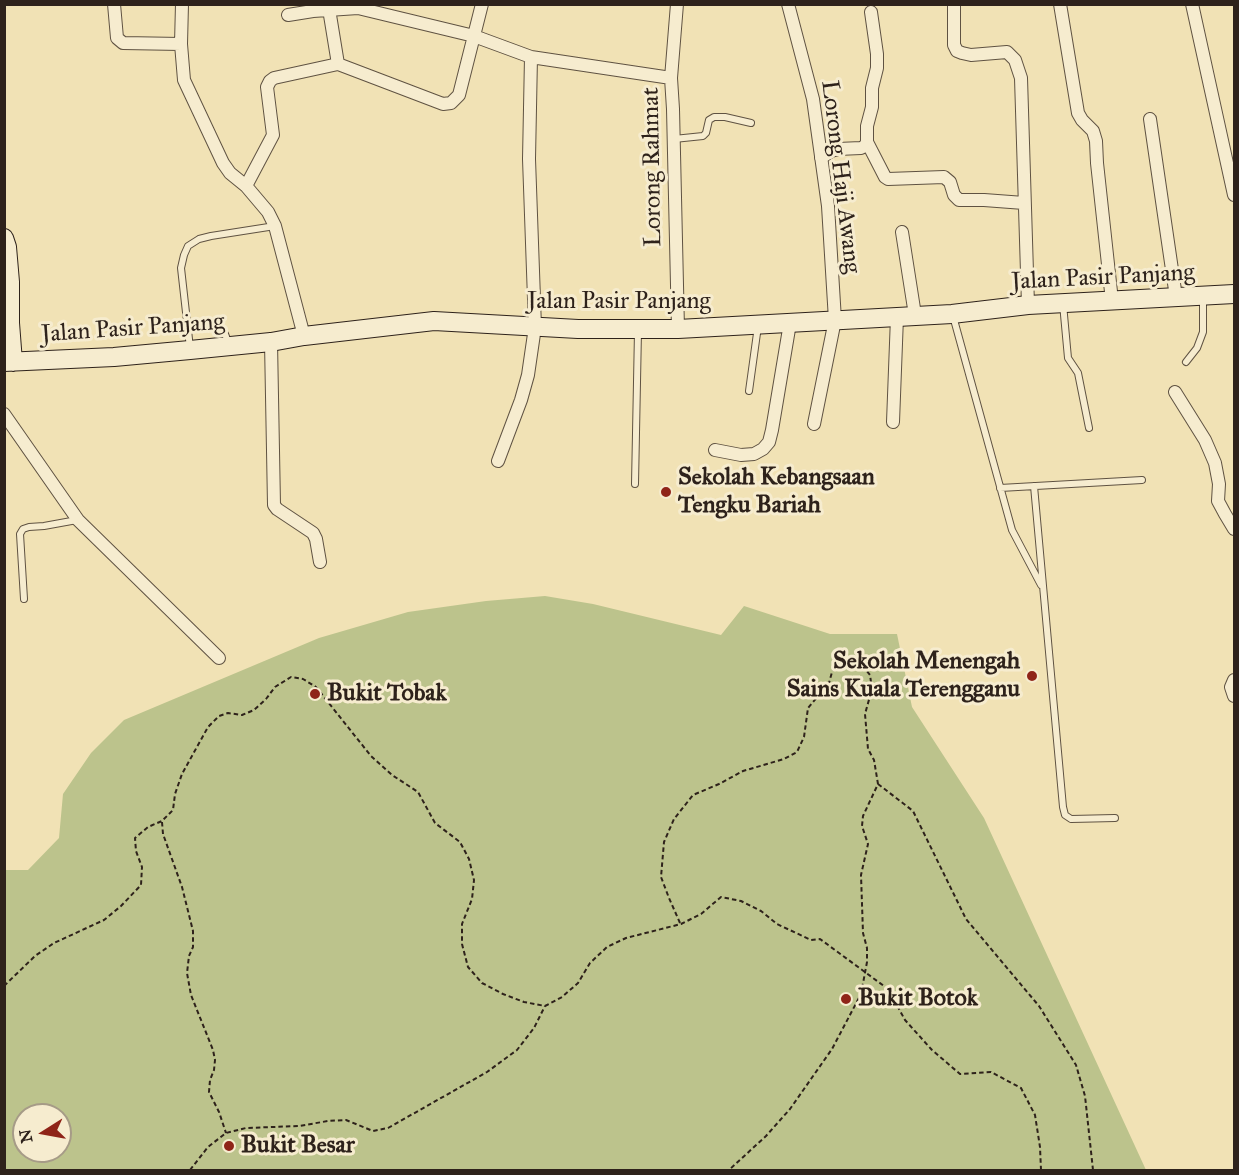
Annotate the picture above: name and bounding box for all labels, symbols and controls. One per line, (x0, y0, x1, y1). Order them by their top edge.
street label: Lorong Haji Awang (814, 79, 866, 275)
street label: Lorong Rahmat (637, 87, 669, 247)
street label: Jalan Pasir Panjang (1011, 259, 1195, 297)
street label: Jalan Pasir Panjang (527, 288, 711, 316)
street label: Jalan Pasir Panjang (40, 308, 226, 350)
place label: Sekolah Kebangsaan Tengku Bariah (678, 464, 875, 520)
marker: Sekolah Kebangsaan Tengku Bariah (659, 485, 673, 499)
place label: Sekolah Menengah Sains Kuala Terengganu (787, 648, 1020, 704)
marker: Sekolah Menengah Sains Kuala Terengganu (1025, 669, 1039, 683)
place label: Bukit Tobak (327, 680, 447, 708)
marker: Bukit Tobak (308, 687, 322, 701)
place label: Bukit Botok (858, 985, 978, 1013)
marker: Bukit Botok (839, 992, 853, 1006)
north arrow (12, 1103, 72, 1163)
text: N (15, 1128, 36, 1145)
place label: Bukit Besar (241, 1132, 355, 1160)
marker: Bukit Besar (222, 1139, 236, 1153)

